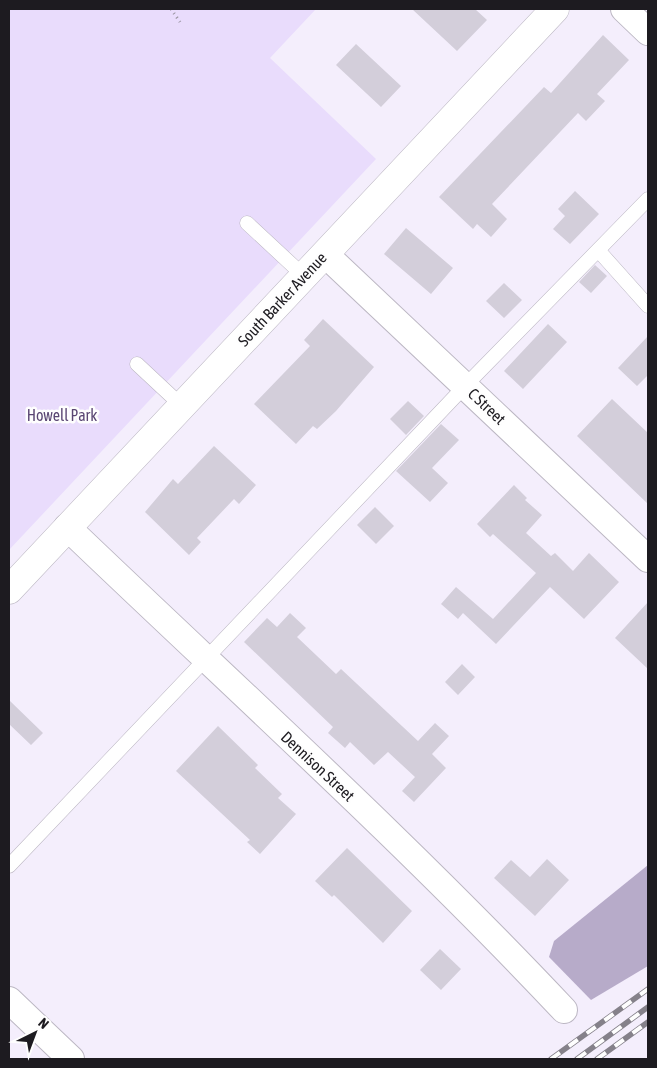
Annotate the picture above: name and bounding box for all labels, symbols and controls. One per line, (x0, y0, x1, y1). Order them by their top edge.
street label: South Barker Avenue (234, 248, 330, 350)
street label: C Street (465, 384, 510, 428)
park label: Howell Park (27, 406, 97, 424)
street label: Dennison Street (278, 727, 359, 805)
north arrow (10, 1008, 60, 1058)
text: N (35, 1015, 52, 1032)

